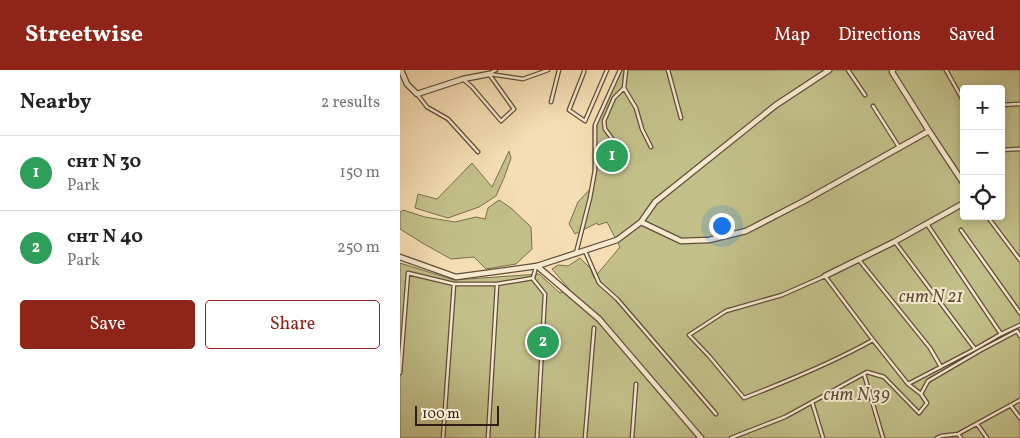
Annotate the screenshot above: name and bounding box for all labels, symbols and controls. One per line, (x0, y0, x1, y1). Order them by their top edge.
text: Streetwise (25, 18, 143, 52)
text: Map (774, 23, 810, 48)
text: Directions (838, 23, 921, 48)
text: Saved (949, 23, 995, 48)
map controls (960, 85, 1005, 220)
button: + (960, 85, 1005, 130)
text: Nearby (20, 88, 91, 117)
text: 2 results (321, 92, 380, 114)
button: − (960, 130, 1005, 175)
pin: 1 (596, 137, 628, 175)
text: снт N 30 (67, 149, 141, 175)
text: 1 (33, 162, 39, 184)
text: 150 m (339, 162, 380, 184)
text: Park (67, 175, 100, 197)
button: locate (960, 175, 1005, 220)
your location (709, 213, 735, 239)
text: снт N 40 (67, 224, 143, 250)
text: 2 (32, 237, 40, 259)
text: 250 m (337, 237, 380, 259)
text: Park (67, 250, 100, 272)
park label: снт N 21 (899, 285, 963, 310)
button: Save (20, 300, 195, 349)
button: Share (205, 300, 380, 349)
pin: 2 (527, 323, 559, 361)
park label: снт N 39 (824, 383, 890, 408)
scale bar (415, 403, 499, 426)
text: 100 m (422, 405, 460, 424)

